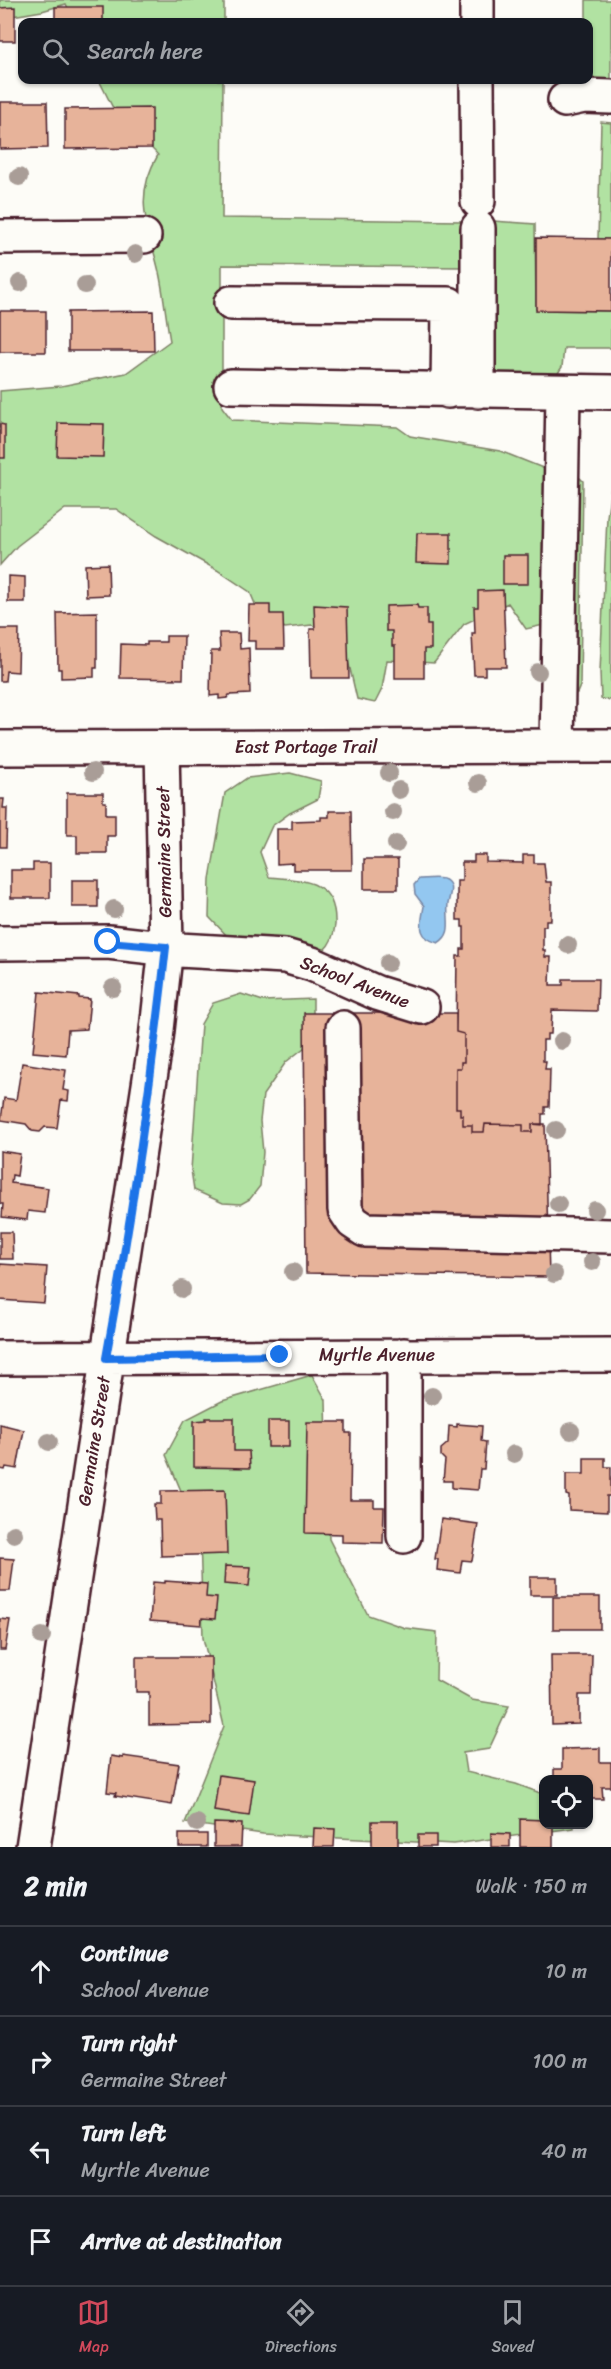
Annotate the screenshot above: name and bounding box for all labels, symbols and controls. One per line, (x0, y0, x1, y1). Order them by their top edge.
search box (18, 18, 593, 84)
text: Search here (87, 32, 203, 71)
icon: search (39, 35, 72, 68)
street label: East Portage Trail (235, 731, 378, 763)
street label: Germaine Street (147, 785, 181, 918)
route start (94, 928, 120, 954)
street label: School Avenue (295, 946, 415, 1018)
street label: Myrtle Avenue (319, 1339, 435, 1371)
route end (266, 1341, 292, 1367)
street label: Germaine Street (68, 1373, 120, 1508)
map controls (539, 1775, 593, 1829)
button: locate (539, 1775, 593, 1829)
text: 2 min (24, 1863, 87, 1909)
text: Walk · 150 m (475, 1869, 587, 1904)
text: Continue (81, 1934, 169, 1973)
text: 10 m (545, 1954, 587, 1989)
icon: ahead (24, 1955, 57, 1988)
text: School Avenue (81, 1973, 209, 2008)
text: Turn right (81, 2024, 176, 2063)
text: 100 m (533, 2044, 587, 2079)
icon: right (24, 2045, 57, 2078)
text: Germaine Street (81, 2063, 227, 2098)
text: Turn left (81, 2114, 166, 2153)
text: 40 m (541, 2134, 587, 2169)
icon: left (24, 2135, 57, 2168)
text: Myrtle Avenue (81, 2153, 210, 2188)
text: Arrive at destination (81, 2222, 282, 2261)
icon: arrive (24, 2225, 57, 2258)
tab: Map (77, 2296, 110, 2361)
tab: Directions (265, 2296, 337, 2361)
tab: Saved (491, 2296, 534, 2361)

